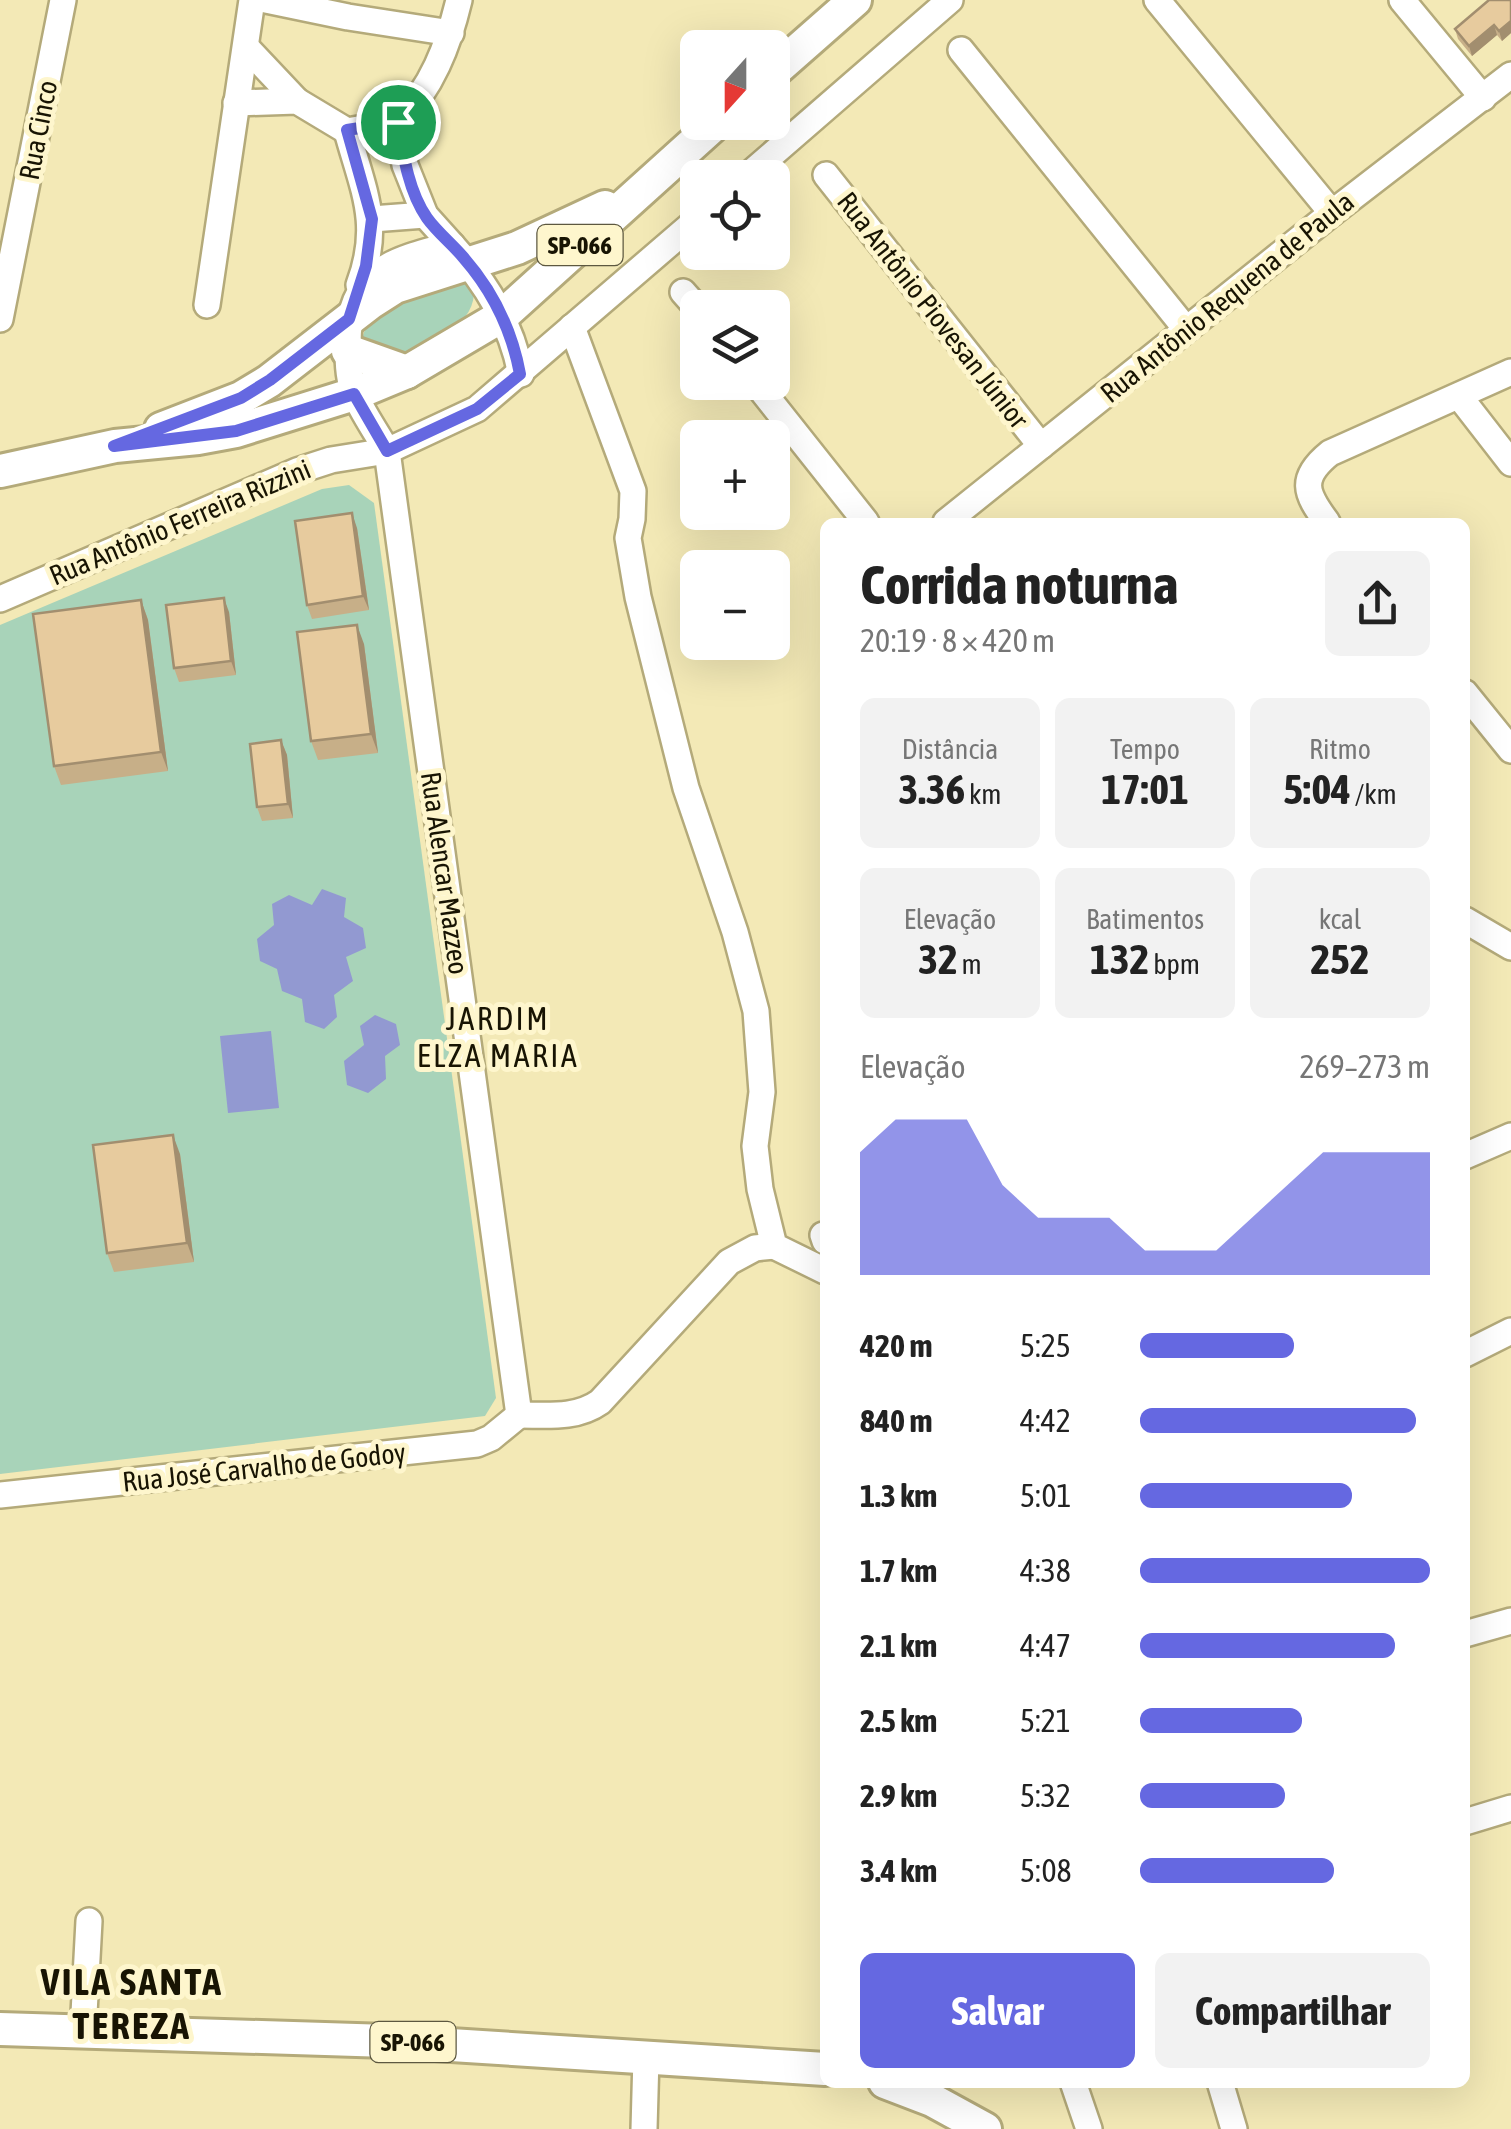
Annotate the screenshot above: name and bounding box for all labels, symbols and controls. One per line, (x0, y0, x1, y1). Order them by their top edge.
north arrow (680, 30, 790, 140)
map controls (680, 30, 790, 660)
street label: Rua Cinco (13, 78, 63, 182)
pin (356, 80, 441, 165)
icon: arrive (371, 95, 426, 150)
button: locate (680, 160, 790, 270)
street label: Rua Antônio Requena de Paula (1094, 185, 1360, 409)
street label: Rua Antônio Piovesan Júnior (831, 186, 1035, 435)
road number: SP-066 (538, 225, 622, 265)
button: layers (680, 290, 790, 400)
button: + (680, 420, 790, 530)
street label: Rua Antônio Ferreira Rizzini (45, 452, 315, 592)
button: − (680, 550, 790, 660)
button: share (1325, 551, 1430, 656)
text: Corrida noturna (860, 553, 1178, 616)
text: 20:19 · 8 × 420 m (860, 622, 1055, 659)
text: Distância (902, 733, 998, 765)
text: Tempo (1110, 733, 1180, 765)
text: Ritmo (1309, 733, 1371, 765)
text: 3.36 (898, 765, 965, 813)
text: 17:01 (1101, 765, 1189, 813)
text: 5:04 (1283, 765, 1351, 813)
street label: Rua Alencar Mazzeo (415, 770, 475, 976)
text: km (965, 778, 1002, 810)
text: /km (1351, 778, 1397, 810)
text: Elevação (904, 903, 996, 935)
text: Batimentos (1086, 903, 1204, 935)
text: kcal (1319, 903, 1361, 935)
text: 32 (918, 935, 958, 983)
text: 132 (1090, 935, 1149, 983)
text: 252 (1310, 935, 1370, 983)
text: m (958, 948, 982, 980)
text: bpm (1149, 948, 1200, 980)
district label: JARDIM ELZA MARIA (417, 1000, 579, 1074)
text: Elevação (860, 1048, 966, 1085)
text: 269–273 m (1300, 1048, 1430, 1085)
text: 420 m (860, 1327, 933, 1364)
text: 5:25 (1020, 1327, 1071, 1364)
text: 840 m (860, 1402, 933, 1439)
text: 4:42 (1020, 1402, 1071, 1439)
street label: Rua José Carvalho de Godoy (121, 1436, 407, 1498)
text: 1.3 km (860, 1477, 937, 1514)
text: 5:01 (1020, 1477, 1071, 1514)
text: 1.7 km (860, 1552, 937, 1589)
text: 4:38 (1020, 1552, 1071, 1589)
text: 2.1 km (860, 1627, 937, 1664)
text: 4:47 (1020, 1627, 1071, 1664)
text: 2.5 km (860, 1702, 937, 1739)
text: 5:21 (1020, 1702, 1071, 1739)
text: 2.9 km (860, 1777, 937, 1814)
text: 5:32 (1020, 1777, 1071, 1814)
text: 3.4 km (860, 1852, 937, 1889)
text: 5:08 (1020, 1852, 1071, 1889)
button: Salvar (860, 1953, 1135, 2068)
button: Compartilhar (1155, 1953, 1430, 2068)
district label: VILA SANTA TEREZA (40, 1960, 223, 2047)
road number: SP-066 (370, 2022, 456, 2062)

